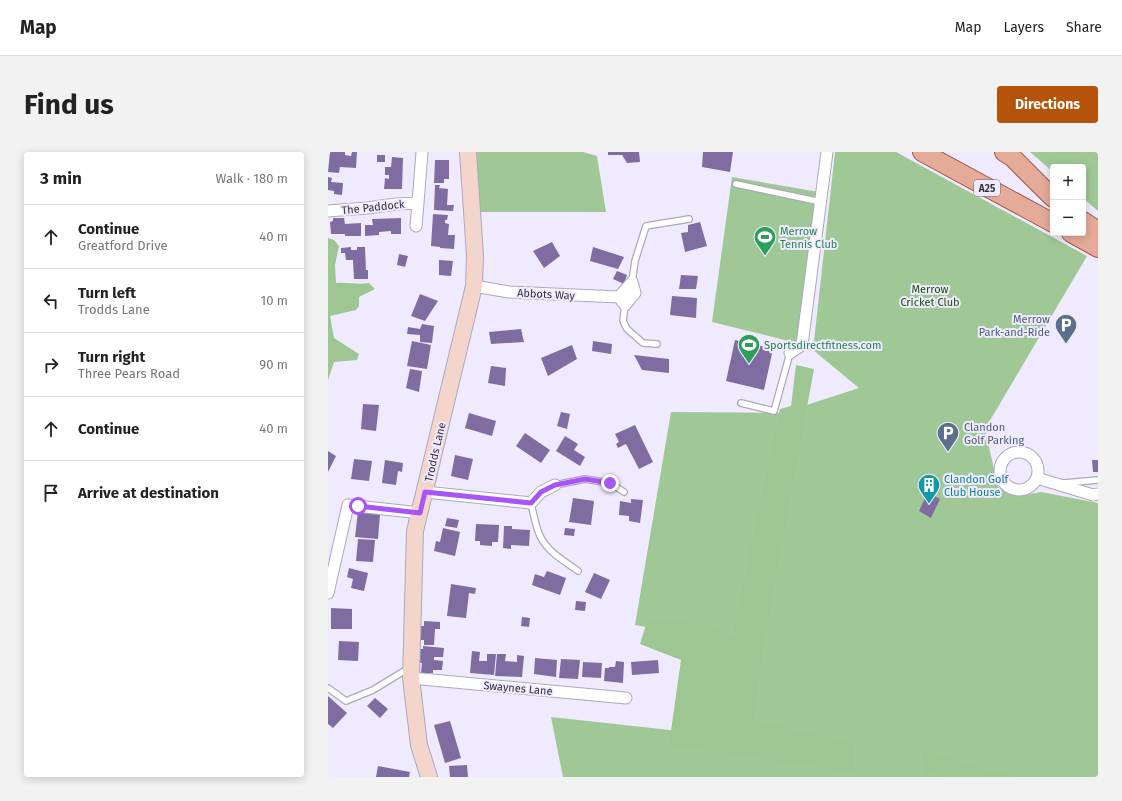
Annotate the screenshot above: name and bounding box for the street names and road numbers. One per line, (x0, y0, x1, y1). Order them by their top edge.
road number: A25 (974, 180, 1000, 196)
street label: The Paddock (341, 198, 406, 217)
street label: Abbots Way (517, 286, 576, 303)
street label: Trodds Lane (422, 421, 449, 483)
street label: Swaynes Lane (483, 679, 553, 698)

